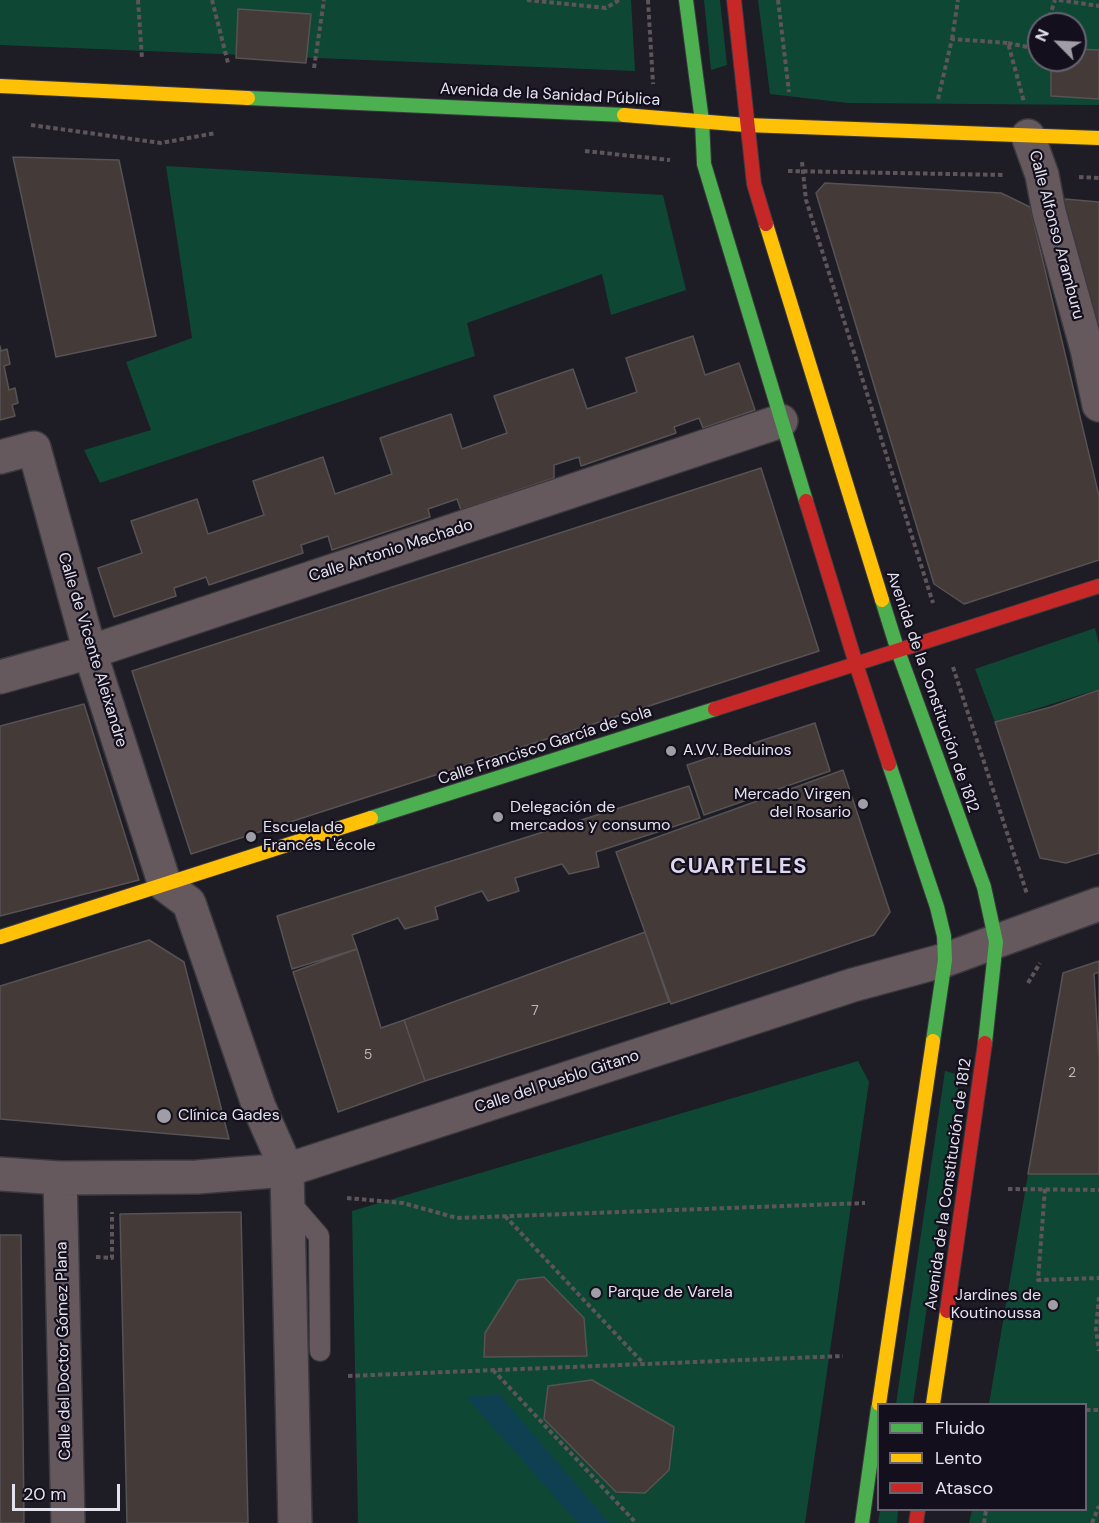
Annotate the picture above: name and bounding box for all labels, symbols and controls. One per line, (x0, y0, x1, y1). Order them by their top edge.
north arrow (1027, 12, 1087, 72)
text: N (1030, 26, 1054, 45)
street label: Avenida de la Sanidad Pública (439, 80, 661, 110)
street label: Calle Alfonso Aramburu (1024, 148, 1088, 322)
street label: Calle Antonio Machado (306, 515, 476, 587)
street label: Calle de Vicente Aleixandre (53, 550, 131, 750)
street label: Avenida de la Constitución de 1812 (882, 569, 982, 815)
street label: Calle Francisco García de Sola (436, 702, 654, 790)
place label: A.VV. Beduinos (683, 741, 792, 761)
marker: A.VV. Beduinos (664, 744, 678, 758)
place label: Mercado Virgen del Rosario (734, 785, 851, 823)
marker: Mercado Virgen del Rosario (856, 797, 870, 811)
place label: Delegación de mercados y consumo (510, 798, 671, 836)
marker: Delegación de mercados y consumo (491, 810, 505, 824)
place label: Escuela de Francés L'école (263, 818, 376, 856)
marker: Escuela de Francés L'école (244, 830, 258, 844)
district label: CUARTELES (670, 854, 808, 880)
house number: 7 (531, 1003, 539, 1019)
street label: Calle del Pueblo Gitano (472, 1046, 642, 1118)
house number: 5 (364, 1047, 372, 1063)
street label: Avenida de la Constitución de 1812 (922, 1057, 976, 1311)
house number: 2 (1068, 1065, 1076, 1081)
place label: Clínica Gades (178, 1106, 280, 1126)
marker: Clínica Gades (155, 1107, 173, 1125)
street label: Calle del Doctor Gómez Plana (52, 1241, 76, 1461)
place label: Parque de Varela (608, 1283, 733, 1303)
marker: Parque de Varela (589, 1286, 603, 1300)
place label: Jardines de Koutinoussa (951, 1286, 1041, 1324)
marker: Jardines de Koutinoussa (1046, 1298, 1060, 1312)
legend (877, 1403, 1087, 1511)
text: Fluido (935, 1416, 985, 1440)
text: Lento (935, 1446, 982, 1470)
scale bar (15, 1472, 123, 1510)
text: Atasco (935, 1476, 993, 1500)
text: 20 m (23, 1482, 66, 1506)

